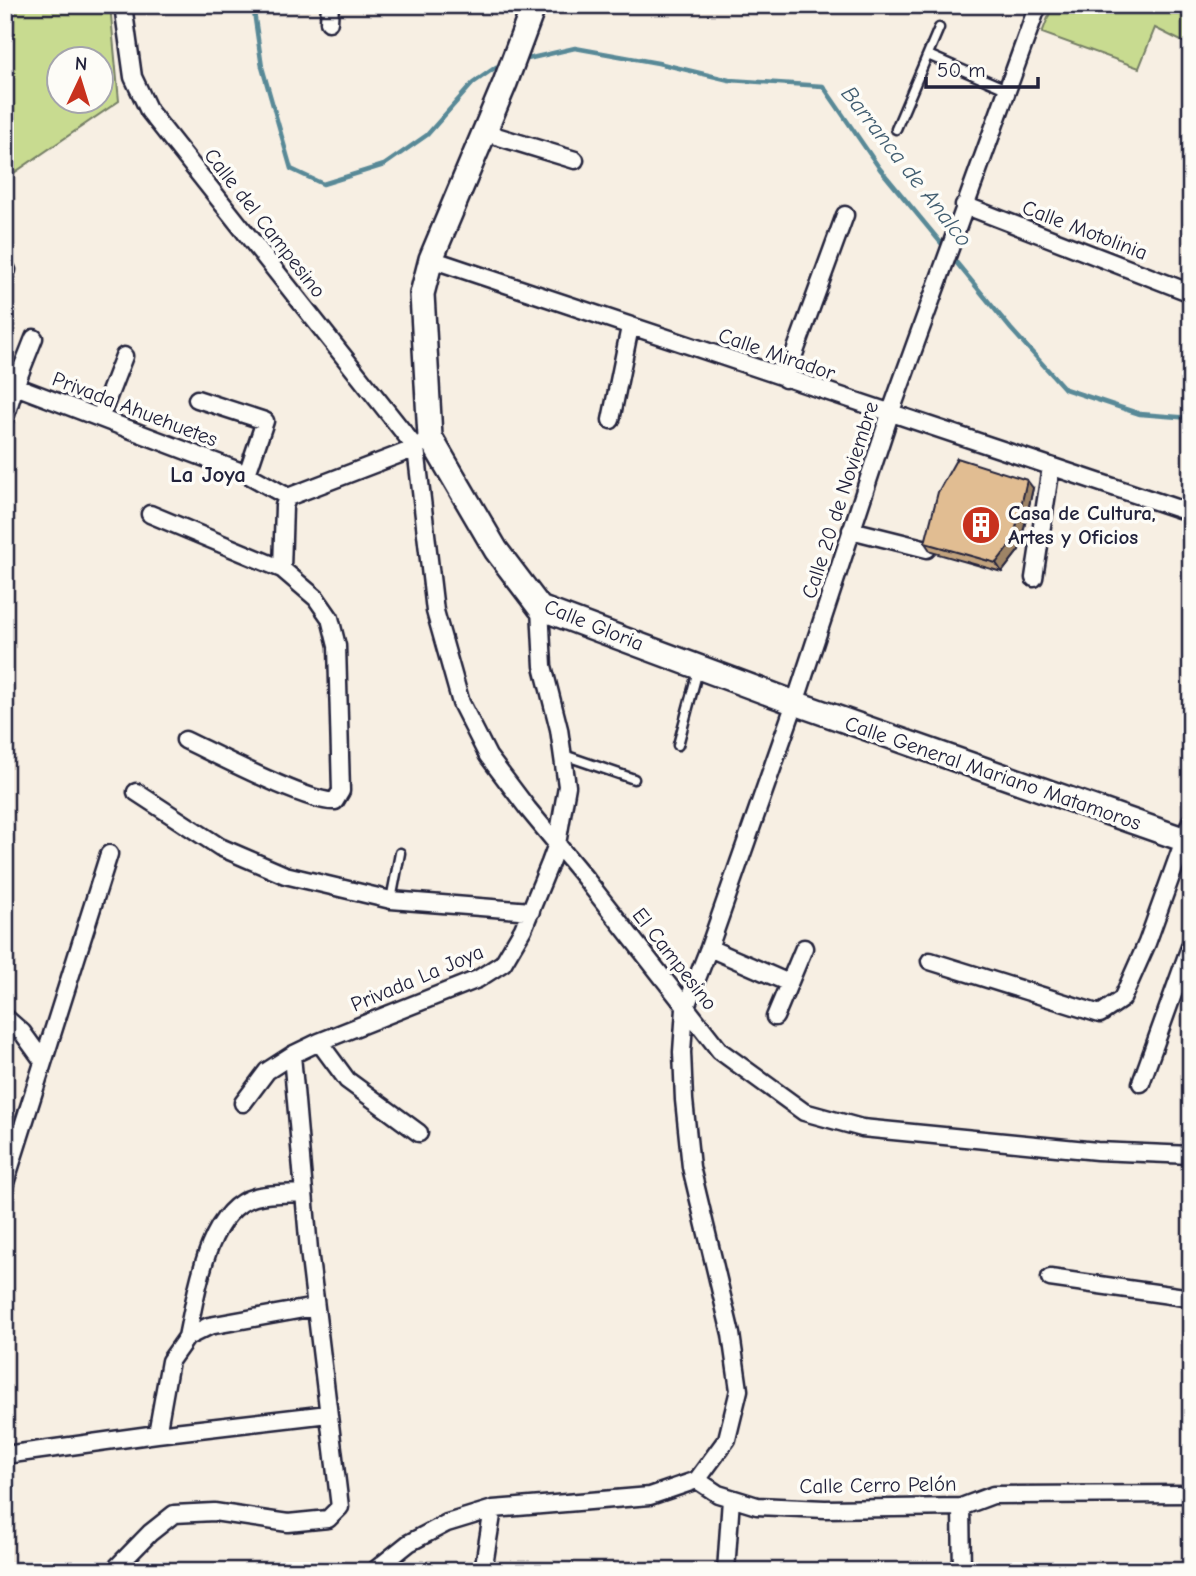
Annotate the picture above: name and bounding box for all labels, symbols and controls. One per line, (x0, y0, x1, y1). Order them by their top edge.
north arrow (46, 46, 116, 116)
scale bar (926, 46, 1038, 90)
text: N (74, 53, 88, 75)
text: 50 m (937, 58, 986, 82)
water label: Barranca de Analco (835, 81, 978, 252)
street label: Calle del Campesino (199, 144, 331, 302)
street label: Calle Motolinia (1019, 195, 1151, 265)
street label: Calle Mirador (715, 323, 839, 385)
street label: Privada Ahuehuetes (49, 366, 221, 452)
street label: Calle 20 de Noviembre (797, 398, 883, 602)
district label: La Joya (170, 461, 246, 488)
place label: Casa de Cultura, Artes y Oficios (1008, 501, 1156, 549)
building icon: Casa de Cultura, Artes y Oficios (960, 504, 1002, 546)
street label: Calle Gloria (541, 594, 647, 656)
street label: Calle General Mariano Matamoros (842, 711, 1144, 835)
street label: El Campesino (628, 903, 722, 1015)
street label: Privada La Joya (347, 939, 487, 1017)
street label: Calle Cerro Pelón (799, 1472, 957, 1498)

